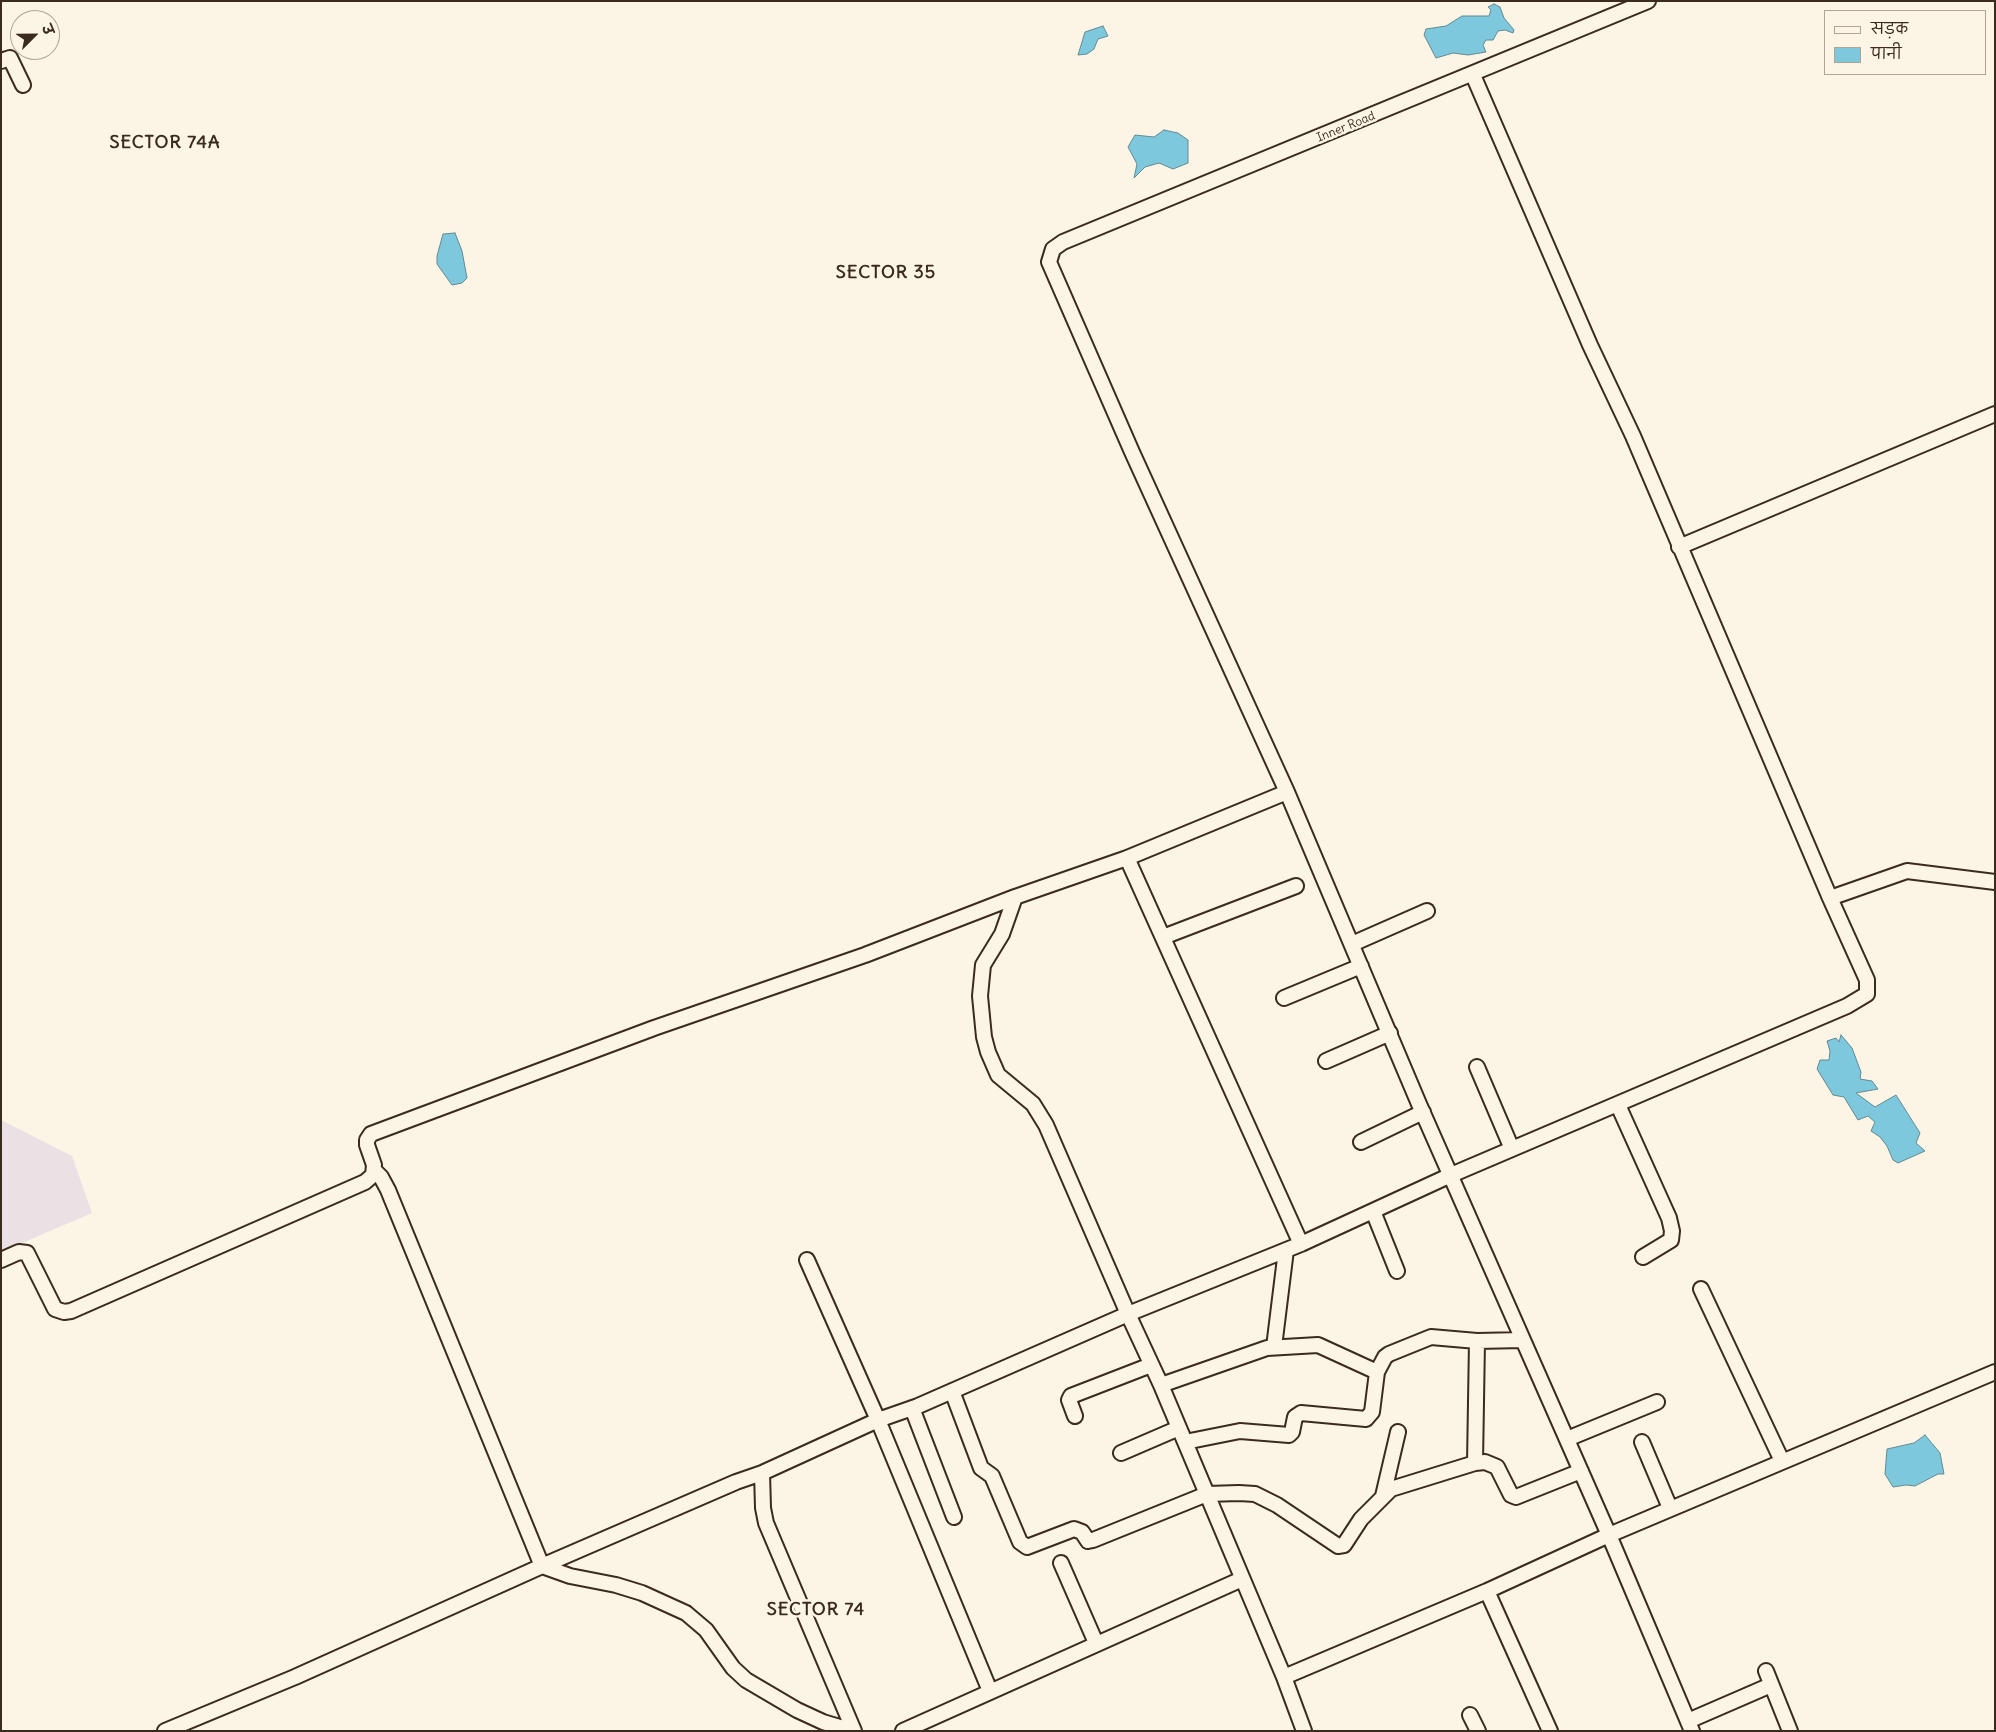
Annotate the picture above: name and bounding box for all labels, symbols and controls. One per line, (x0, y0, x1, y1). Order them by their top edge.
north arrow (10, 10, 60, 60)
legend (1824, 10, 1986, 75)
text: सड़क (1871, 19, 1908, 38)
text: उ (38, 22, 58, 37)
text: पानी (1871, 44, 1902, 63)
street label: Inner Road (1315, 109, 1377, 145)
district label: SECTOR 74A (108, 132, 222, 154)
district label: SECTOR 35 (835, 262, 937, 284)
district label: SECTOR 74 (766, 1599, 866, 1621)

